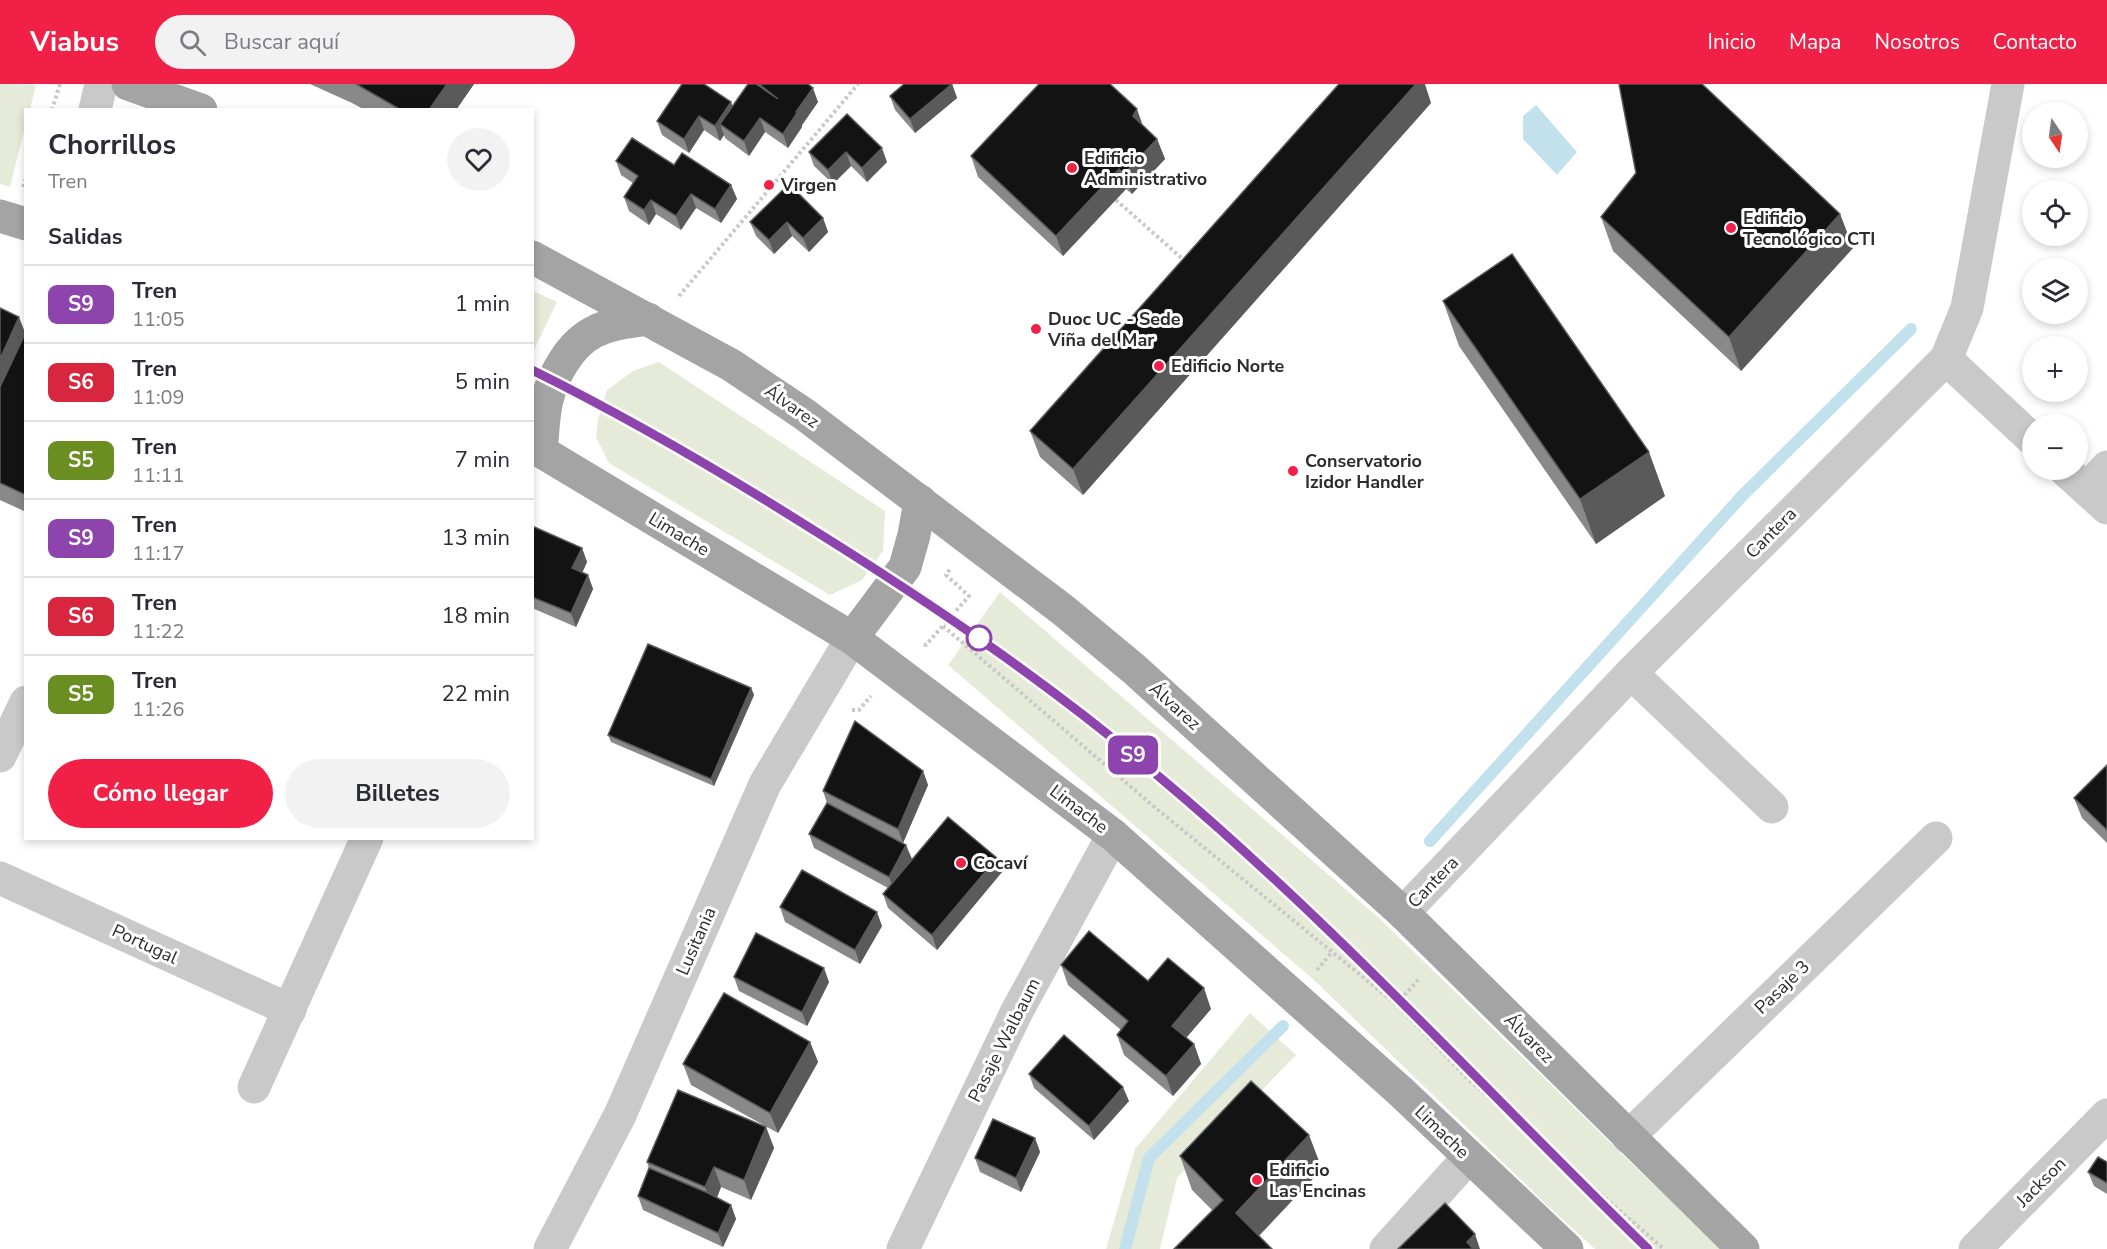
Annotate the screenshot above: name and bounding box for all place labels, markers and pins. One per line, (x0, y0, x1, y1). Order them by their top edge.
place label: Edificio Administrativo (1084, 146, 1207, 191)
marker: Edificio Administrativo (1065, 161, 1079, 175)
place label: Virgen (780, 173, 837, 197)
marker: Virgen (762, 178, 776, 192)
place label: Edificio Tecnológico CTI (1743, 206, 1875, 251)
marker: Edificio Tecnológico CTI (1724, 221, 1738, 235)
place label: Duoc UC - Sede Viña del Mar (1047, 307, 1181, 352)
marker: Duoc UC - Sede Viña del Mar (1029, 322, 1043, 336)
place label: Edificio Norte (1171, 354, 1285, 378)
marker: Edificio Norte (1152, 359, 1166, 373)
place label: Conservatorio Izidor Handler (1305, 449, 1424, 494)
marker: Conservatorio Izidor Handler (1286, 464, 1300, 478)
unlabelled marker (966, 625, 992, 651)
place label: Cocaví (973, 851, 1029, 875)
marker: Cocaví (954, 856, 968, 870)
place label: Edificio Las Encinas (1269, 1158, 1366, 1203)
marker: Edificio Las Encinas (1250, 1173, 1264, 1187)

